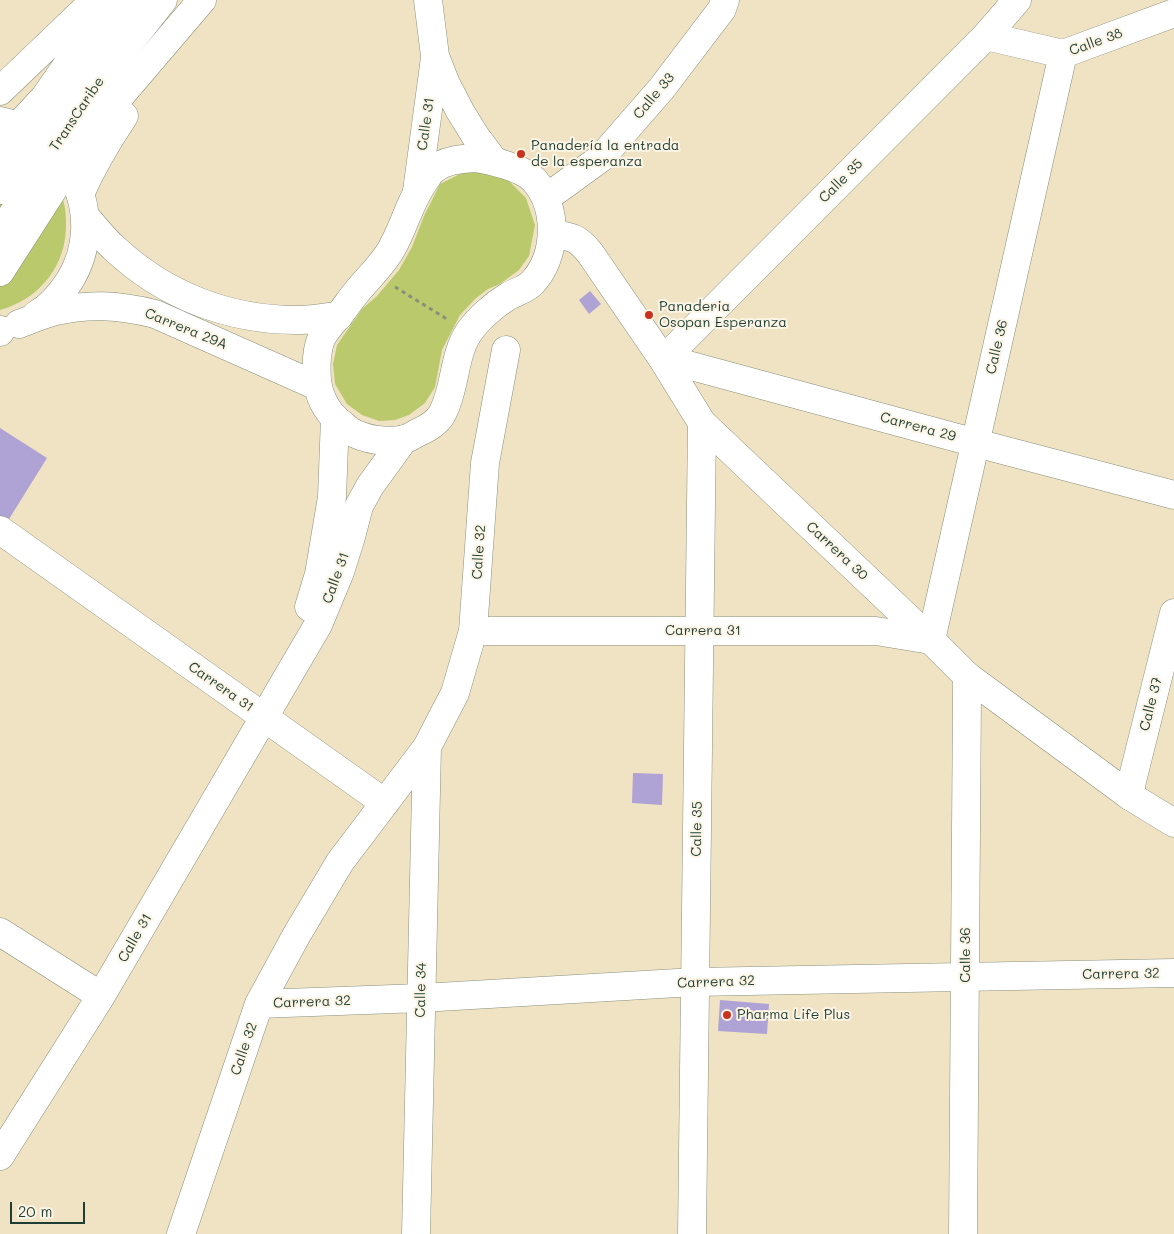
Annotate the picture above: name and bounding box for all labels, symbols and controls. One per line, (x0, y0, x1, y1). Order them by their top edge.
street label: Calle 38 (1067, 25, 1125, 59)
street label: Calle 33 (630, 69, 678, 123)
street label: TransCaribe (46, 74, 108, 154)
street label: Calle 31 (414, 96, 438, 152)
place label: Panadería la entrada de la esperanza (531, 138, 680, 170)
marker: Panadería la entrada de la esperanza (515, 148, 527, 160)
street label: Calle 35 (816, 156, 866, 206)
place label: Panaderia Osopan Esperanza (659, 299, 787, 332)
street label: Carrera 29A (142, 305, 230, 353)
marker: Panaderia Osopan Esperanza (643, 309, 655, 321)
street label: Calle 36 (983, 318, 1011, 376)
street label: Carrera 29 (878, 409, 958, 445)
street label: Carrera 30 (803, 518, 871, 584)
street label: Calle 32 (469, 524, 489, 580)
street label: Calle 31 (319, 550, 353, 606)
street label: Carrera 31 (665, 623, 741, 639)
street label: Carrera 31 (185, 658, 257, 716)
street label: Calle 37 (1136, 675, 1166, 733)
street label: Calle 35 (688, 801, 706, 857)
street label: Calle 31 (114, 911, 156, 965)
street label: Calle 36 (958, 927, 974, 983)
street label: Calle 34 (412, 962, 430, 1018)
street label: Carrera 32 (1082, 965, 1160, 983)
street label: Carrera 32 (677, 972, 755, 992)
street label: Carrera 32 (273, 992, 351, 1012)
place label: Pharma Life Plus (737, 1007, 850, 1023)
marker: Pharma Life Plus (721, 1009, 733, 1021)
street label: Calle 32 (227, 1020, 261, 1078)
scale bar (12, 1192, 88, 1224)
text: 20 m (18, 1201, 52, 1221)

